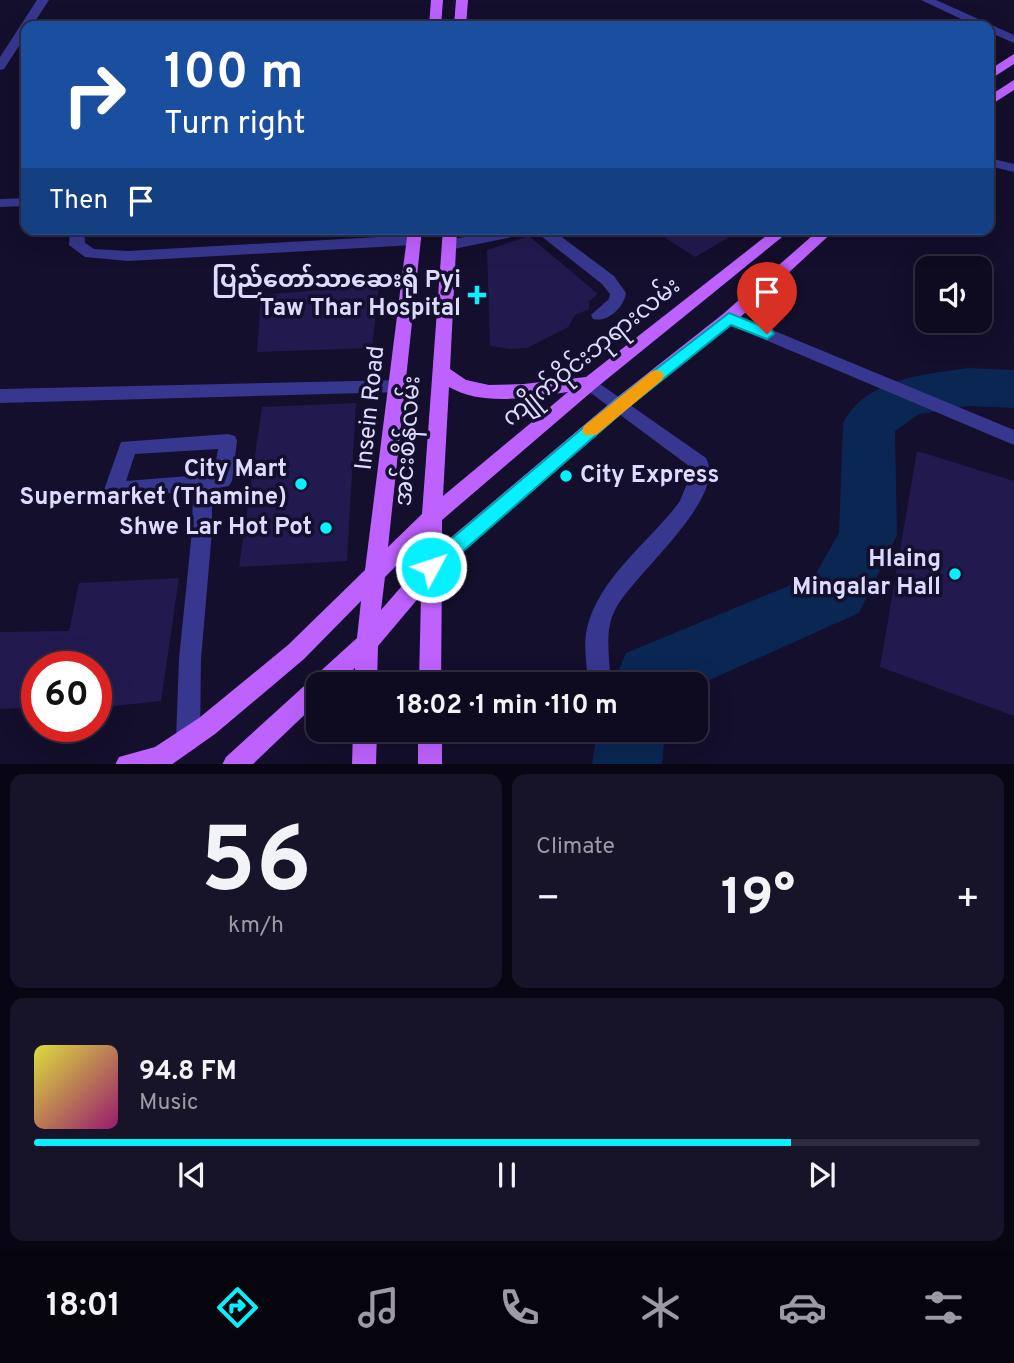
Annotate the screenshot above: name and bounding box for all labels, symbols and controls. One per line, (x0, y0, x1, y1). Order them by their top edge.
text: 100 m (164, 44, 303, 106)
icon: right (49, 49, 140, 140)
text: Turn right (164, 105, 306, 145)
icon: arrive (122, 182, 160, 220)
text: Then (49, 185, 108, 218)
map controls (915, 256, 992, 333)
button: sound (915, 256, 992, 333)
pin (737, 262, 797, 334)
place label: ပြည်တော်သာဆေးရုံ Pyi Taw Thar Hospital (212, 263, 461, 324)
street label: ကျိုက်ဝိုင်းဘုရားလမ်း (495, 270, 688, 436)
icon: arrive (748, 273, 786, 311)
marker: ပြည်တော်သာဆေးရုံ Pyi Taw Thar Hospital (467, 285, 487, 305)
street label: Insein Road (350, 344, 392, 472)
street label: အင်းစိန်လမ်း (386, 374, 431, 508)
place label: City Mart Supermarket (Thamine) (20, 455, 287, 513)
place label: City Express (580, 461, 719, 491)
marker: City Express (558, 468, 574, 484)
marker: City Mart Supermarket (Thamine) (293, 476, 309, 492)
place label: Shwe Lar Hot Pot (119, 513, 312, 543)
marker: Shwe Lar Hot Pot (318, 520, 334, 536)
position arrow (394, 530, 468, 604)
place label: Hlaing Mingalar Hall (792, 545, 941, 603)
marker: Hlaing Mingalar Hall (947, 566, 963, 582)
speed limit sign: 60 (21, 651, 112, 742)
text: 18:02 · 1 min · 110 m (396, 690, 618, 723)
text: 56 (200, 809, 312, 924)
text: Climate (536, 833, 615, 862)
text: 19° (721, 867, 795, 933)
text: − (536, 876, 561, 925)
text: + (955, 876, 980, 925)
text: km/h (228, 912, 284, 941)
text: 94.8 FM (139, 1056, 237, 1089)
text: Music (139, 1089, 199, 1118)
icon: previous (173, 1156, 211, 1194)
icon: pause (488, 1156, 526, 1194)
icon: next (803, 1156, 841, 1194)
icon: directions (213, 1283, 262, 1332)
icon: music (354, 1283, 403, 1332)
icon: phone (495, 1283, 544, 1332)
icon: climate (636, 1283, 685, 1332)
icon: car (778, 1283, 827, 1332)
icon: filters (919, 1283, 968, 1332)
text: 18:01 (46, 1287, 121, 1327)

